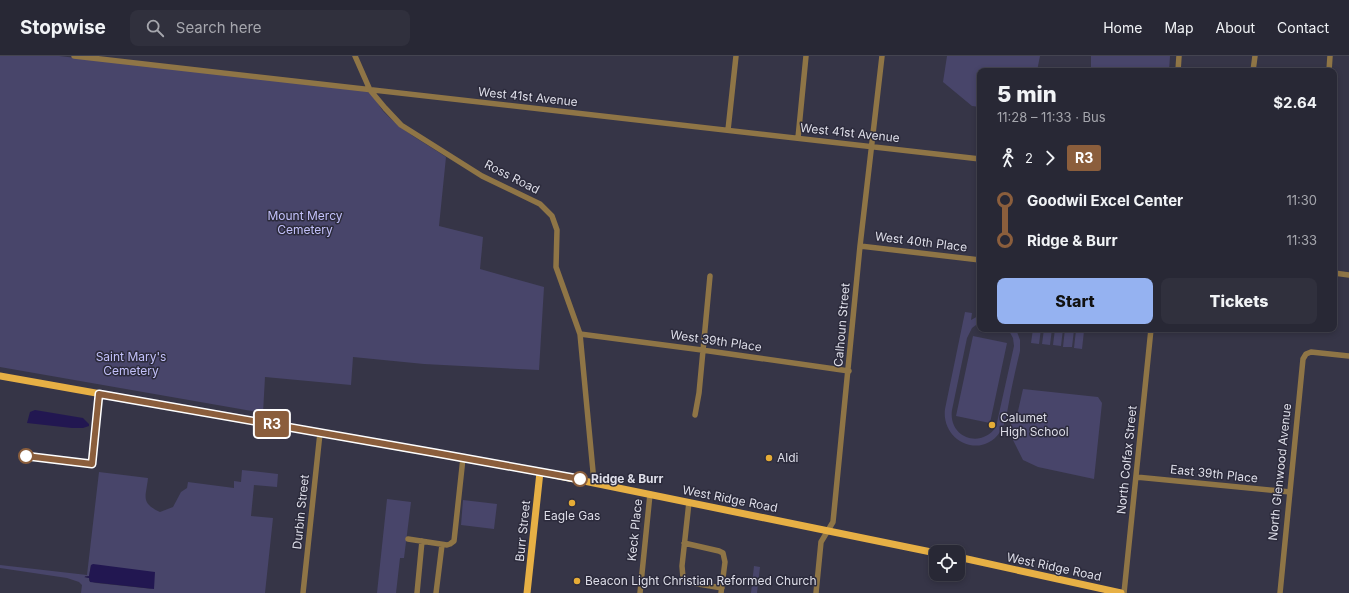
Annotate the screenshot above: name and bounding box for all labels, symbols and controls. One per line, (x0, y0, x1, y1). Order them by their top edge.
search box (130, 10, 410, 46)
text: Stopwise (20, 16, 106, 39)
icon: search (144, 17, 166, 39)
text: Search here (176, 18, 262, 37)
text: Home (1103, 19, 1142, 36)
text: Map (1164, 19, 1194, 36)
text: About (1216, 19, 1255, 36)
text: Contact (1277, 19, 1329, 36)
text: 5 min (997, 81, 1057, 107)
street label: West 41st Avenue (478, 84, 579, 109)
text: $2.64 (1273, 93, 1317, 112)
text: 11:28 – 11:33 · Bus (997, 109, 1106, 125)
street label: West 41st Avenue (800, 120, 901, 145)
icon: walk (997, 147, 1019, 169)
icon: forward (1039, 147, 1061, 169)
text: R3 (1075, 149, 1093, 166)
text: 2 (1025, 150, 1033, 166)
street label: Ross Road (482, 156, 542, 197)
text: Goodwil Excel Center (1027, 191, 1183, 210)
text: 11:30 (1286, 192, 1317, 208)
park label: Mount Mercy Cemetery (267, 208, 343, 237)
street label: West 40th Place (874, 228, 968, 255)
text: Ridge & Burr (1027, 231, 1118, 250)
text: 11:33 (1287, 232, 1317, 248)
button: Start (997, 278, 1153, 324)
button: Tickets (1161, 278, 1317, 324)
street label: Calhoun Street (830, 282, 853, 368)
street label: West 39th Place (669, 327, 763, 354)
park label: Saint Mary's Cemetery (96, 349, 166, 378)
street label: North Glenwood Avenue (1265, 402, 1294, 541)
street label: North Colfax Street (1113, 405, 1140, 515)
place label: Calumet High School (1000, 410, 1069, 439)
line badge: R3 (254, 411, 290, 437)
text: R3 (263, 415, 281, 432)
marker: Calumet High School (987, 420, 997, 430)
unlabelled marker (18, 448, 34, 464)
place label: Aldi (777, 450, 799, 465)
marker: Aldi (764, 453, 774, 463)
street label: East 39th Place (1169, 461, 1259, 486)
marker: Ridge & Burr (572, 471, 588, 487)
place label: Ridge & Burr (591, 471, 664, 486)
street label: Durbin Street (289, 474, 312, 550)
street label: West Ridge Road (681, 482, 779, 515)
marker: Eagle Gas (567, 498, 577, 508)
street label: Keck Place (624, 498, 645, 562)
street label: Burr Street (512, 500, 533, 562)
place label: Eagle Gas (544, 508, 600, 523)
map controls (929, 545, 965, 581)
button: locate (929, 545, 965, 581)
street label: West Ridge Road (1005, 549, 1103, 584)
place label: Beacon Light Christian Reformed Church (585, 573, 817, 588)
marker: Beacon Light Christian Reformed Church (572, 576, 582, 586)

